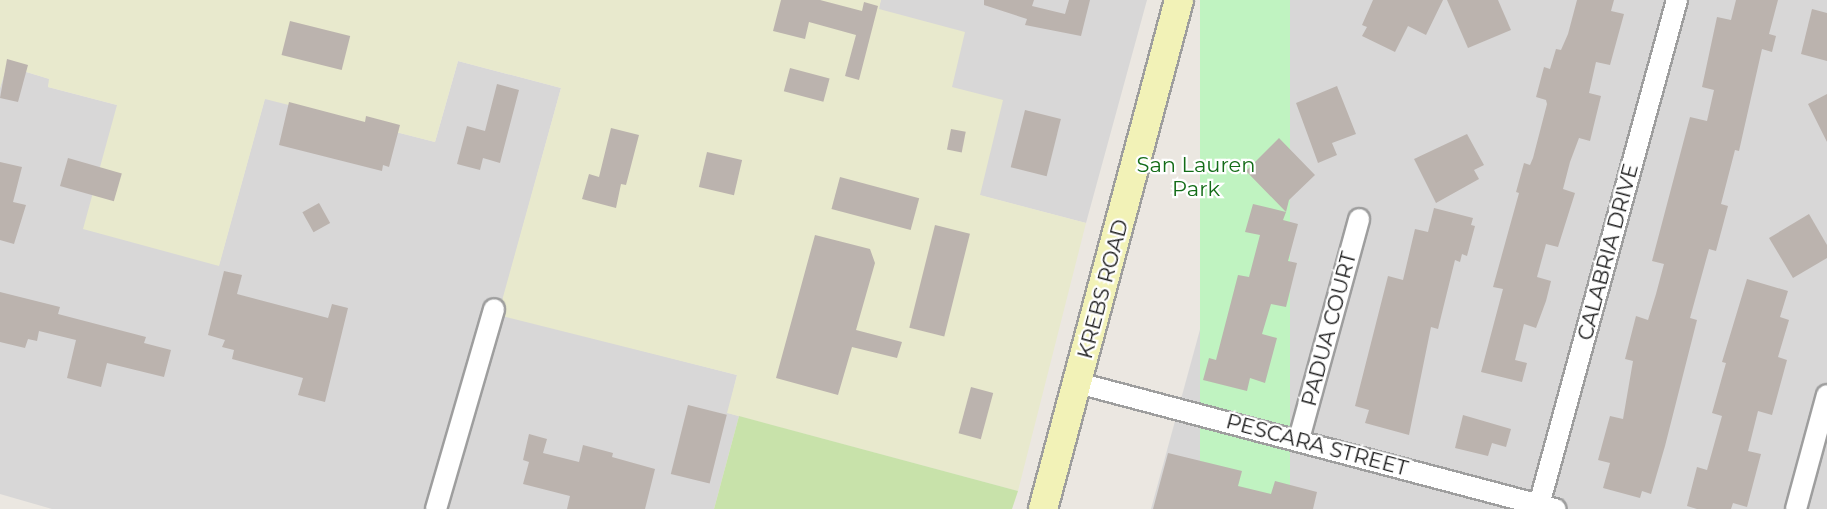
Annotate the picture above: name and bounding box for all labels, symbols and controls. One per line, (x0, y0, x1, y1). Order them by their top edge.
park label: San Lauren Park (1137, 152, 1255, 202)
street label: CALABRIA DRIVE (1572, 161, 1644, 343)
street label: KREBS ROAD (1072, 216, 1134, 362)
street label: PADUA COURT (1296, 249, 1362, 409)
street label: PESCARA STREET (1223, 409, 1411, 481)

